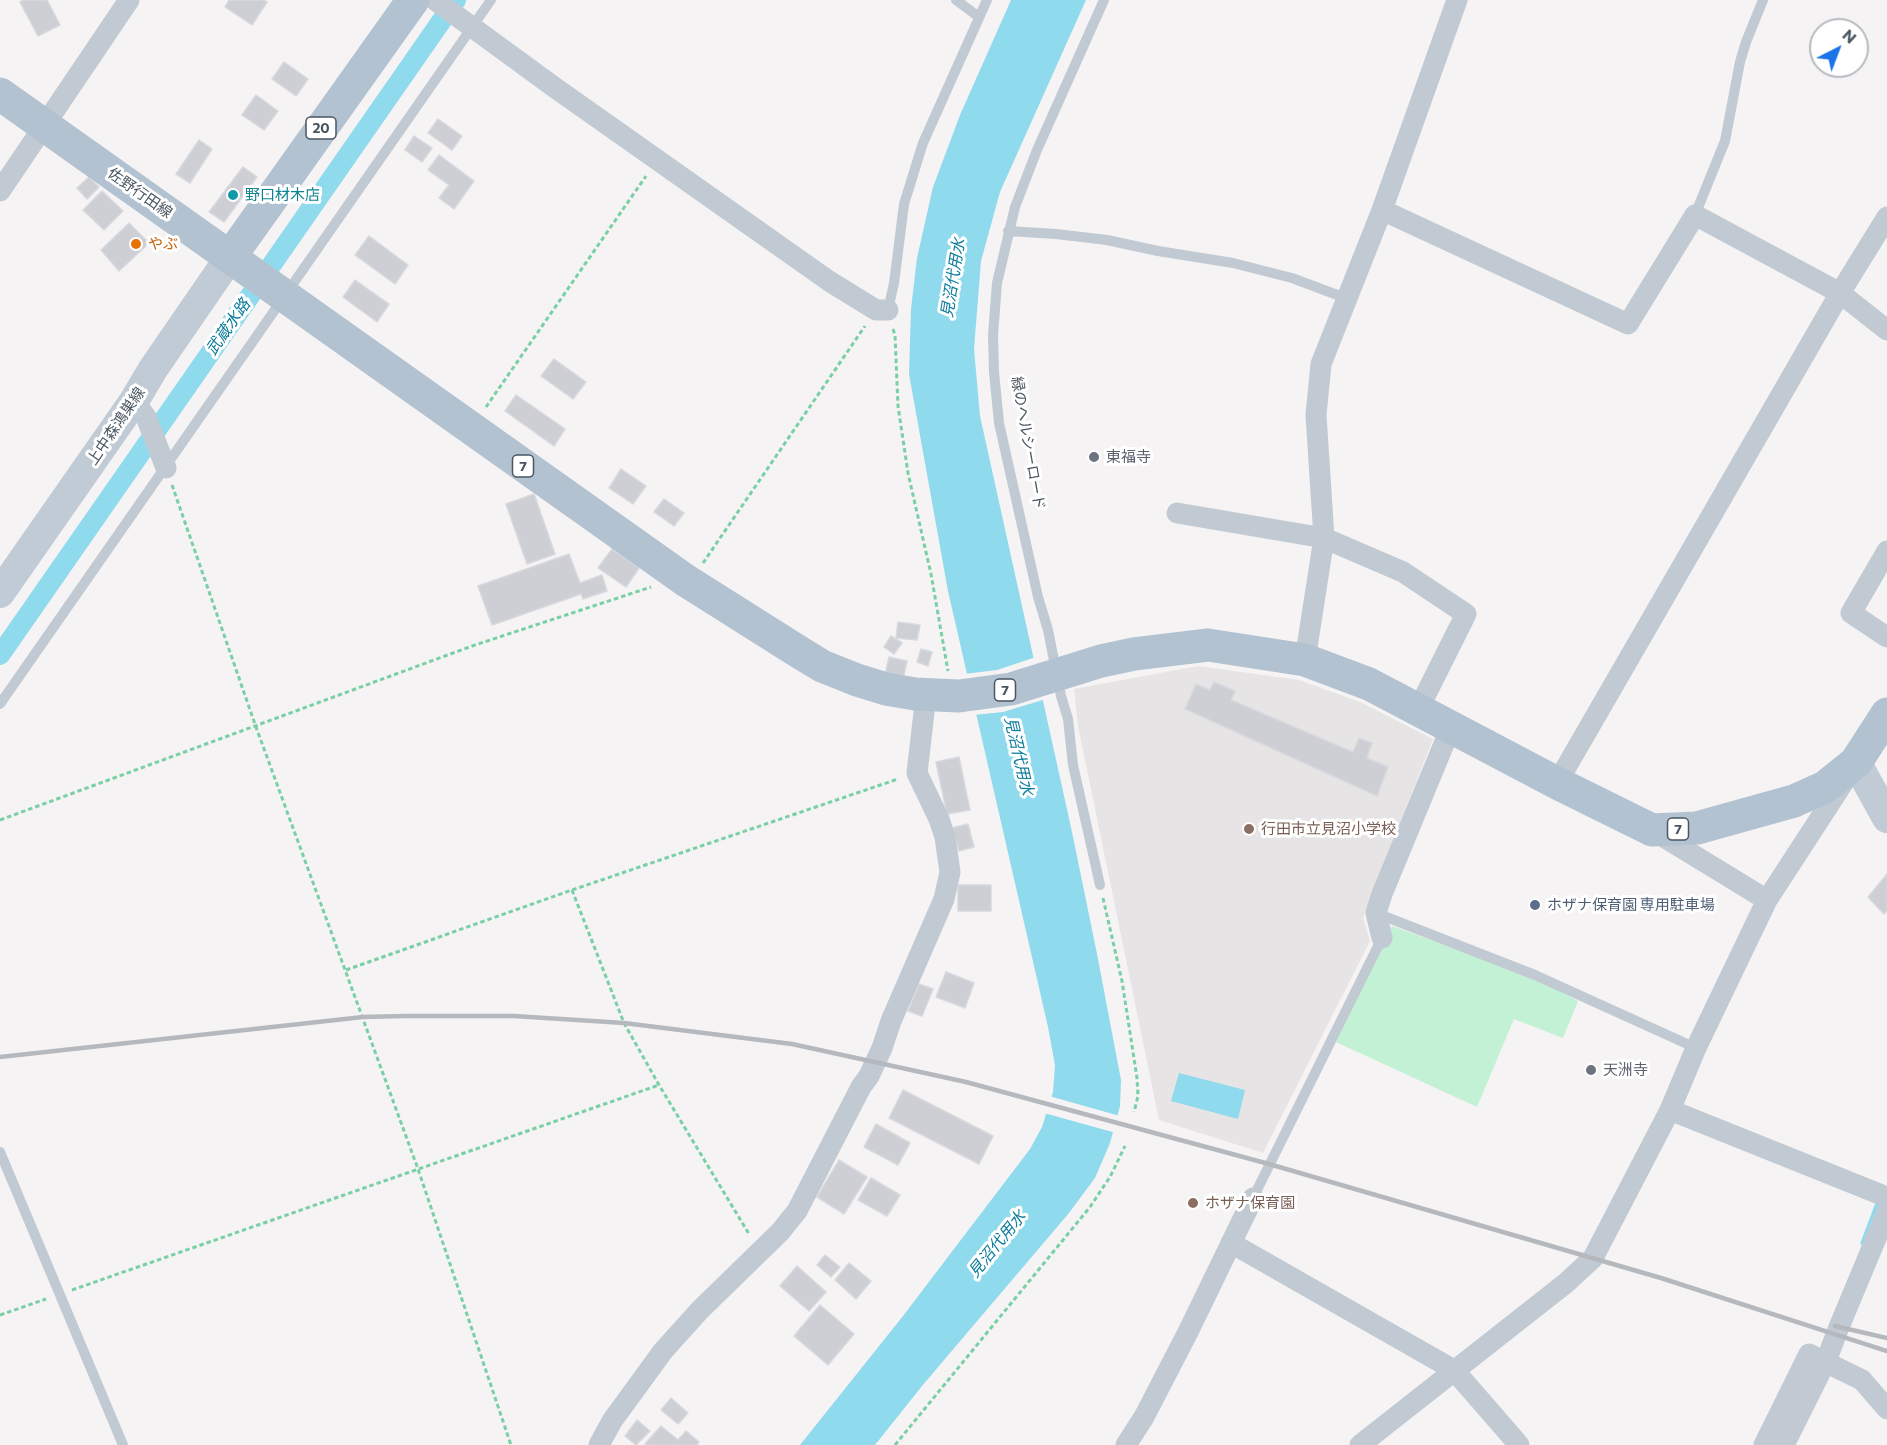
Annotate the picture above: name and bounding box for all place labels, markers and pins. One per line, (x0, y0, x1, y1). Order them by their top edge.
place label: 野口材木店 (245, 186, 320, 204)
marker: 野口材木店 (226, 188, 240, 202)
place label: やぶ (148, 235, 178, 253)
marker: やぶ (129, 237, 143, 251)
place label: 東福寺 (1106, 448, 1151, 466)
marker: 東福寺 (1087, 450, 1101, 464)
place label: 行田市立見沼小学校 (1261, 820, 1396, 838)
marker: 行田市立見沼小学校 (1242, 822, 1256, 836)
place label: ホザナ保育園 専用駐車場 (1547, 896, 1715, 914)
marker: ホザナ保育園 専用駐車場 (1528, 898, 1542, 912)
place label: 天洲寺 (1603, 1061, 1648, 1079)
marker: 天洲寺 (1584, 1063, 1598, 1077)
place label: ホザナ保育園 (1205, 1194, 1295, 1212)
marker: ホザナ保育園 (1186, 1196, 1200, 1210)

